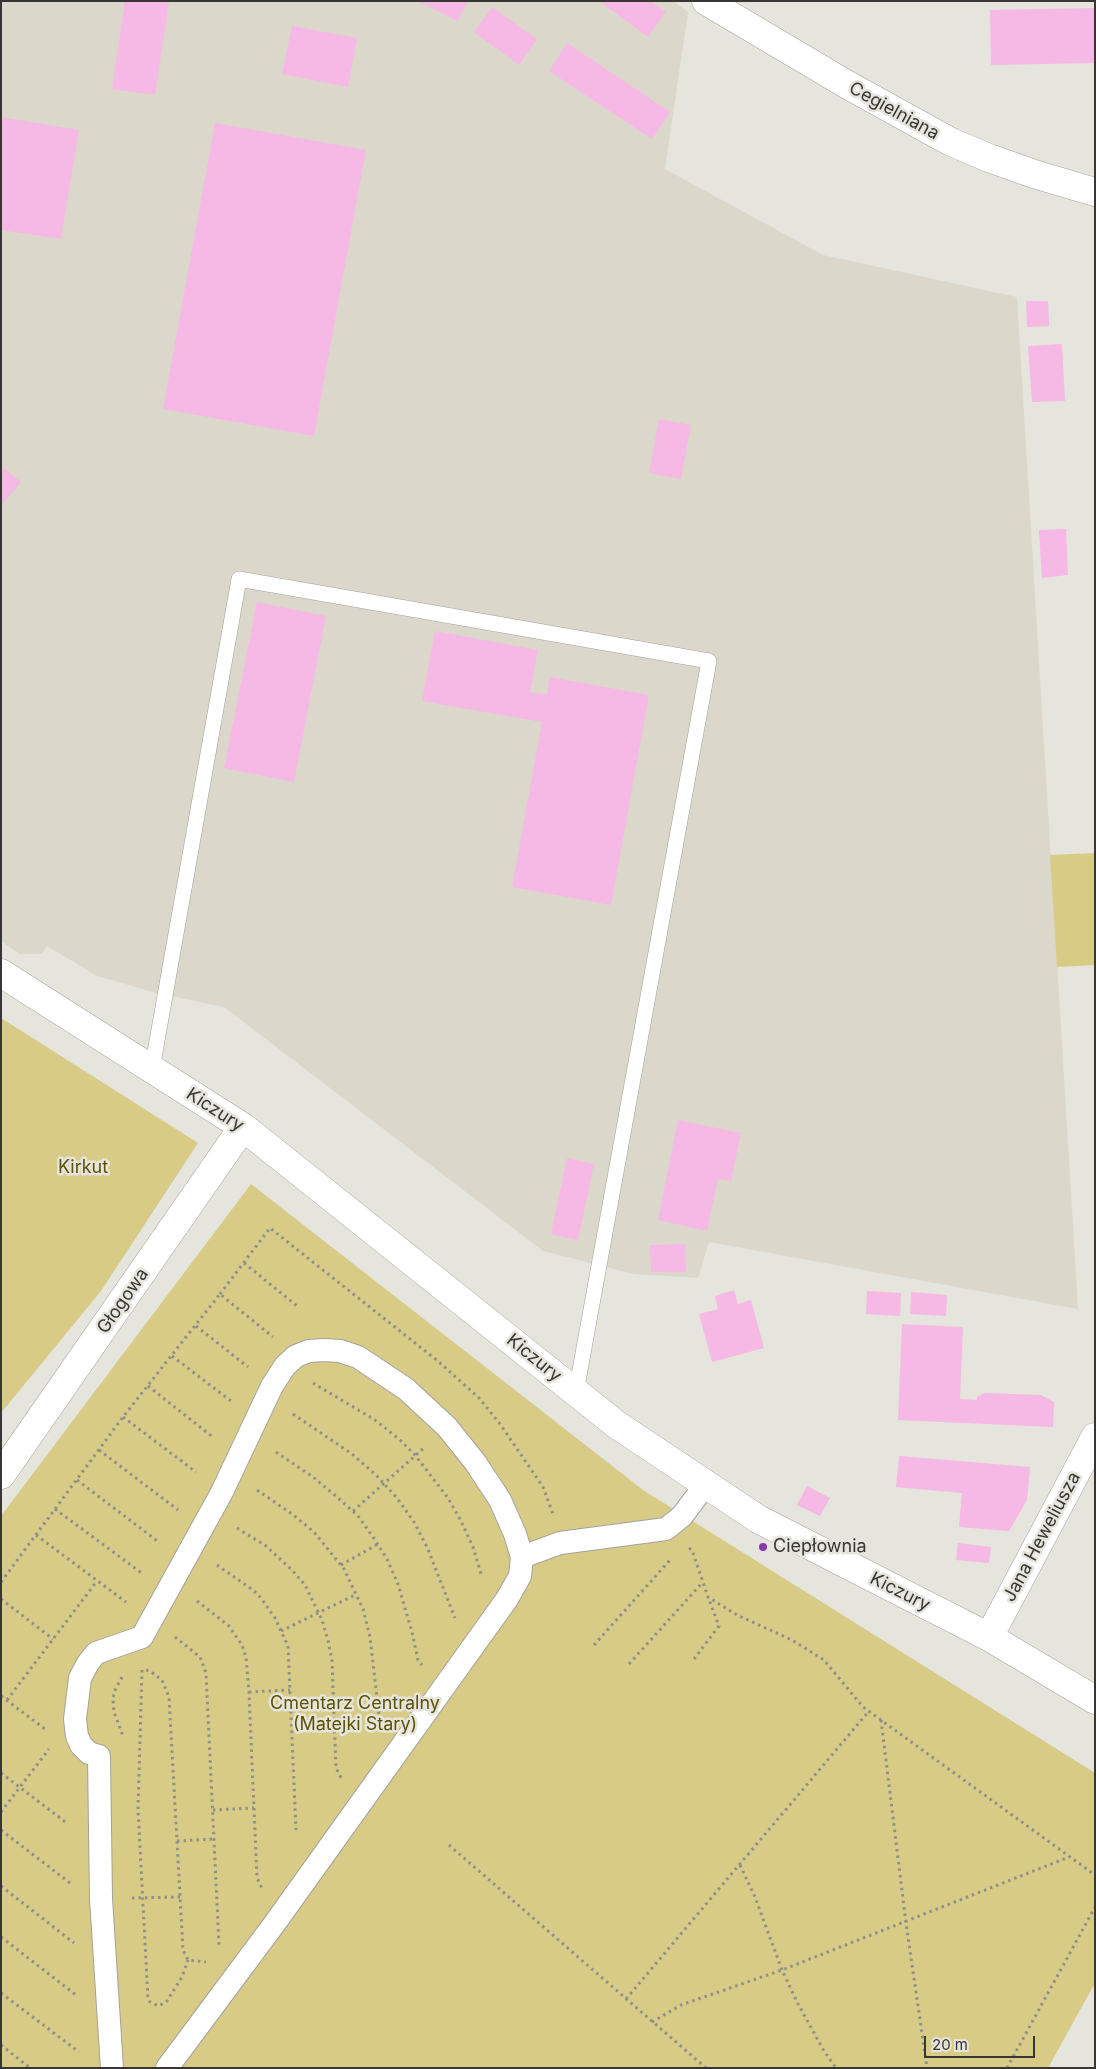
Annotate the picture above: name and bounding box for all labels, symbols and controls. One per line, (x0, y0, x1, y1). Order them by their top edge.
street label: Cegielniana (845, 77, 943, 145)
street label: Kiczury (182, 1083, 248, 1137)
park label: Kirkut (58, 1157, 108, 1179)
street label: Głogowa (93, 1264, 153, 1338)
street label: Kiczury (502, 1329, 566, 1387)
street label: Jana Heweliusza (999, 1469, 1085, 1605)
place label: Ciepłownia (773, 1536, 867, 1558)
marker: Ciepłownia (757, 1541, 769, 1553)
street label: Kiczury (866, 1568, 934, 1616)
park label: Cmentarz Centralny (Matejki Stary) (270, 1693, 440, 1736)
scale bar (926, 2026, 1037, 2058)
text: 20 m (932, 2035, 968, 2054)

